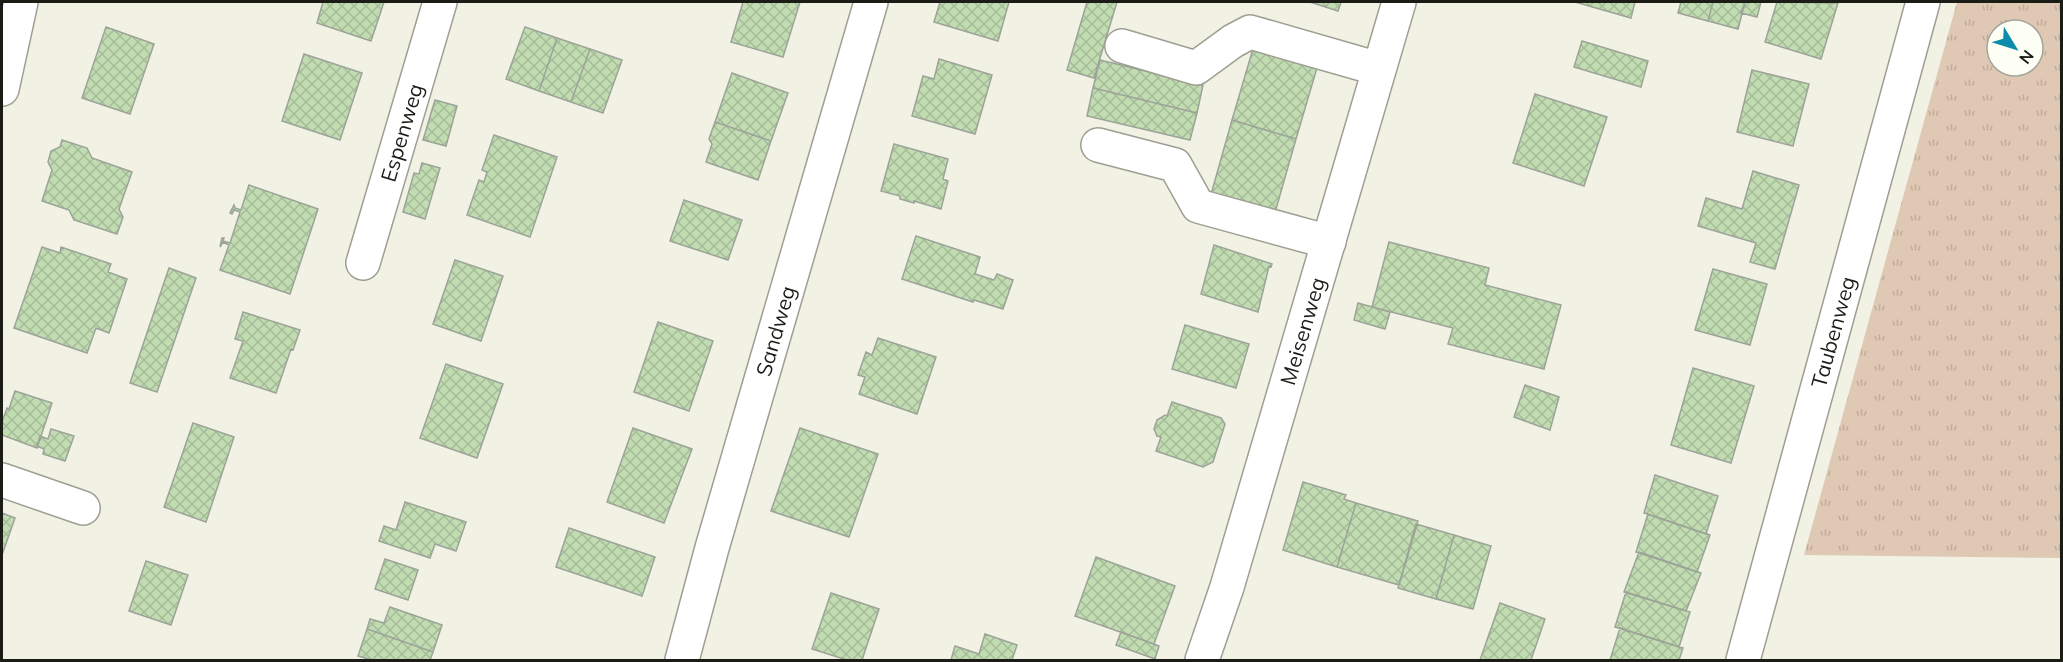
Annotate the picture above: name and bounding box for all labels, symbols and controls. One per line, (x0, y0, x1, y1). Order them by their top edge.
north arrow (1985, 18, 2045, 78)
text: N (2015, 46, 2038, 68)
street label: Espenweg (375, 80, 428, 185)
street label: Taubenweg (1805, 273, 1860, 391)
street label: Meisenweg (1274, 274, 1330, 388)
street label: Sandweg (750, 283, 801, 379)

